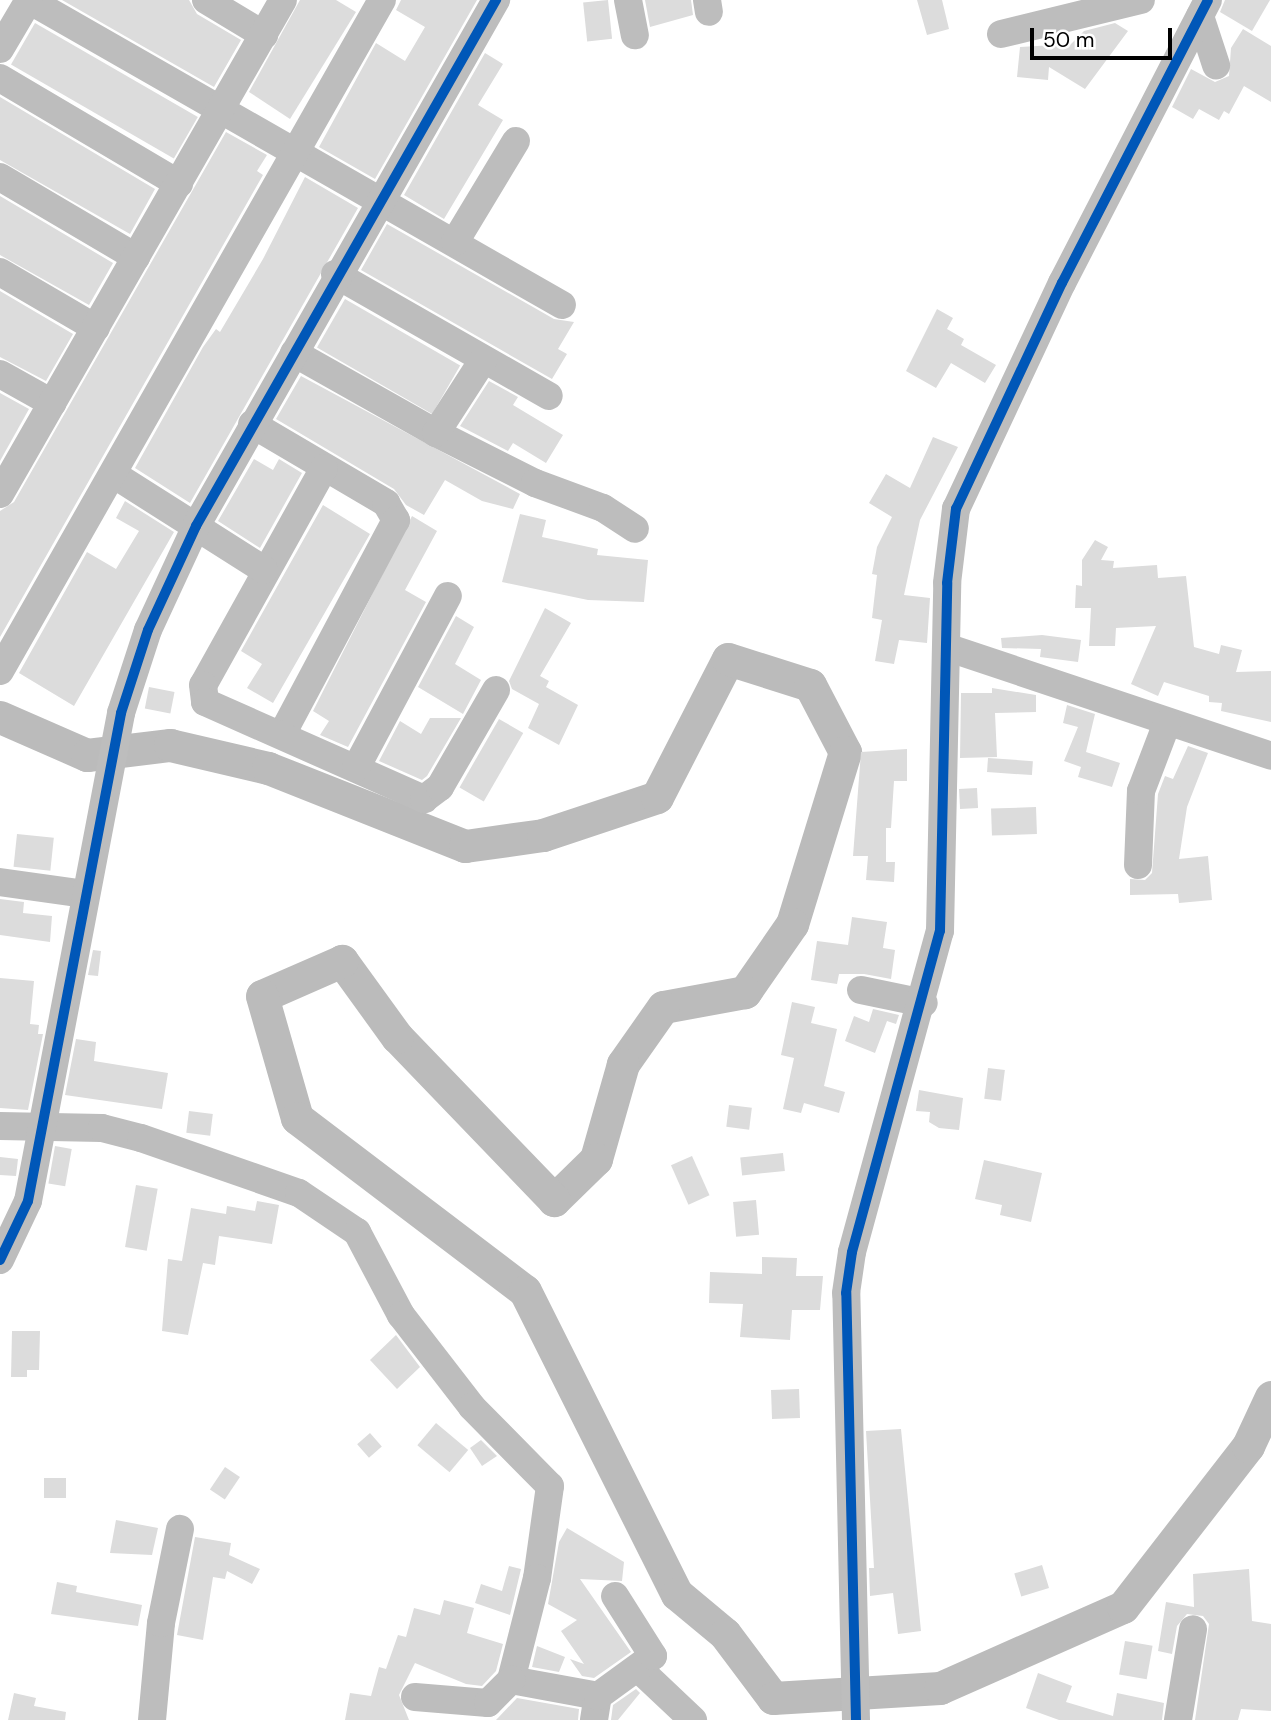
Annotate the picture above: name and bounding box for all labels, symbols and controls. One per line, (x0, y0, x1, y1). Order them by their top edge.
scale bar (1033, 14, 1175, 58)
text: 50 m (1043, 26, 1094, 54)

